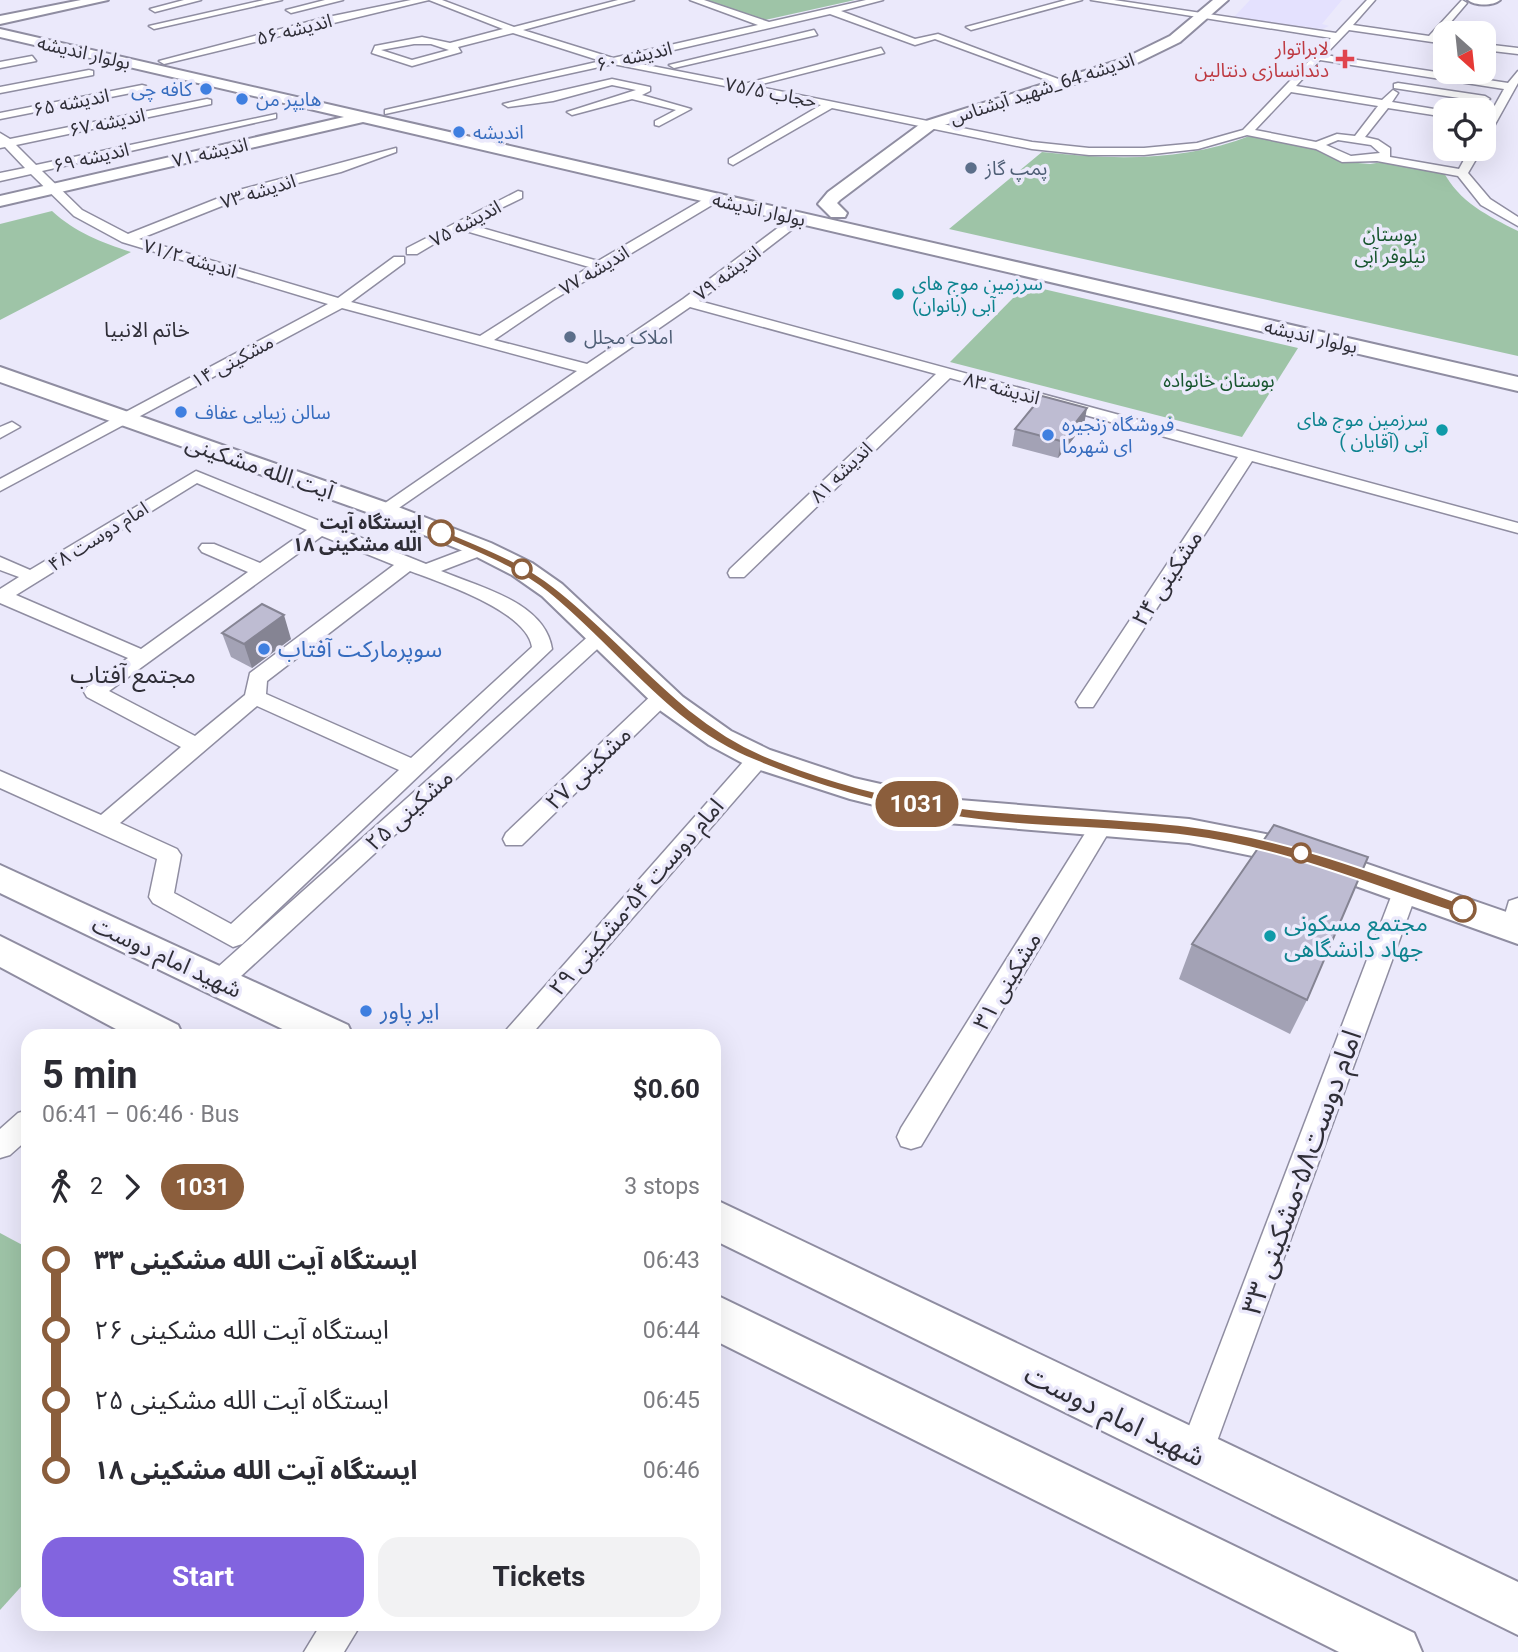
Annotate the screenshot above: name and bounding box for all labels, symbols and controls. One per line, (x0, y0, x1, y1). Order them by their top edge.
street label: اندیشه ۵۶ (254, 9, 334, 50)
north arrow (1433, 21, 1496, 84)
map controls (1433, 21, 1496, 161)
street label: بولوار اندیشه (35, 31, 133, 74)
street label: اندیشه ۶۰ (594, 37, 674, 76)
place label: لابراتوار دندانسازی دنتالین (1195, 37, 1329, 82)
street label: اندیشه 64_شهید آبشناس (947, 48, 1137, 129)
marker: لابراتوار دندانسازی دنتالین (1335, 49, 1355, 69)
street label: حجاب ۷۵/۵ (723, 72, 819, 113)
place label: کافه چی (131, 78, 193, 102)
marker: کافه چی (198, 81, 214, 97)
street label: اندیشه ۶۵ (31, 84, 111, 121)
place label: هایپر من (256, 88, 321, 112)
marker: هایپر من (234, 91, 250, 107)
button: locate (1433, 98, 1496, 161)
street label: اندیشه ۶۷ (67, 103, 147, 142)
place label: اندیشه (473, 121, 524, 144)
marker: اندیشه (451, 124, 467, 140)
street label: اندیشه ۷۱ (170, 133, 250, 172)
street label: اندیشه ۶۹ (51, 138, 131, 177)
place label: پمپ گاز (984, 157, 1047, 182)
marker: پمپ گاز (963, 160, 979, 176)
street label: اندیشه ۷۳ (218, 169, 298, 214)
street label: بولوار اندیشه (710, 188, 808, 231)
street label: اندیشه ۷۵ (426, 195, 505, 252)
park label: بوستان نیلوفر آبی (1354, 223, 1426, 268)
street label: اندیشه ۷۱/۲ (141, 234, 239, 283)
street label: اندیشه ۷۷ (555, 241, 633, 300)
street label: اندیشه ۷۹ (690, 241, 765, 306)
place label: سرزمین موج های آبی (بانوان) (912, 272, 1043, 317)
marker: سرزمین موج های آبی (بانوان) (890, 286, 906, 302)
street label: بولوار اندیشه (1262, 315, 1360, 358)
district label: خاتم الانبیا (104, 318, 190, 345)
place label: املاک مجلل (584, 326, 673, 349)
marker: املاک مجلل (562, 329, 578, 345)
street label: مشکینی ۱۴ (187, 330, 277, 393)
street label: اندیشه ۸۳ (962, 367, 1042, 410)
park label: بوستان خانواده (1163, 369, 1275, 392)
place label: سالن زیبایی عفاف (195, 401, 331, 424)
marker: سالن زیبایی عفاف (173, 404, 189, 420)
place label: سرزمین موج های آبی (آقایان ) (1297, 408, 1429, 453)
place label: فروشگاه زنجیره ای شهرما (1062, 413, 1174, 458)
marker: سرزمین موج های آبی (آقایان ) (1434, 422, 1450, 438)
marker: فروشگاه زنجیره ای شهرما (1040, 427, 1056, 443)
street label: آیت الله مشکینی (182, 429, 339, 506)
street label: اندیشه ۸۱ (806, 437, 877, 507)
street label: امام دوست ۴۸ (44, 497, 154, 579)
place label: ایستگاه آیت الله مشکینی ۱۸ (293, 511, 422, 556)
marker: ایستگاه آیت الله مشکینی ۱۸ (428, 520, 454, 546)
street label: مشکینی ۲۴ (1126, 525, 1208, 631)
unlabelled marker (512, 559, 532, 579)
place label: سوپرمارکت آفتاب (278, 636, 442, 664)
marker: سوپرمارکت آفتاب (256, 641, 272, 657)
district label: مجتمع آفتاب (70, 661, 196, 692)
street label: مشکینی ۲۷ (540, 721, 637, 816)
street label: مشکینی ۲۵ (360, 764, 459, 857)
line badge: 1031 (868, 781, 966, 827)
text: 1031 (889, 790, 945, 818)
street label: امام دوست ۵۴-مشکینی ۲۹ (543, 793, 732, 1004)
unlabelled marker (1291, 843, 1311, 863)
unlabelled marker (1450, 896, 1476, 922)
place label: مجتمع مسکونی جهاد دانشگاهی (1284, 910, 1428, 963)
street label: شهید امام دوست (86, 911, 246, 1007)
street label: مشکینی ۳۱ (968, 928, 1047, 1035)
marker: مجتمع مسکونی جهاد دانشگاهی (1262, 928, 1278, 944)
place label: ایر پاور (379, 998, 439, 1026)
marker: ایر پاور (358, 1003, 374, 1019)
street label: امام دوست۵۸-مشکینی ۳۳ (1235, 1025, 1372, 1320)
text: 5 min (42, 1053, 138, 1097)
text: $0.60 (633, 1074, 700, 1104)
text: 06:41 – 06:46 · Bus (42, 1101, 239, 1128)
icon: walk (42, 1168, 80, 1206)
icon: forward (113, 1168, 151, 1206)
text: 2 (90, 1173, 103, 1200)
text: 1031 (175, 1173, 230, 1201)
text: 3 stops (624, 1173, 700, 1200)
text: ایستگاه آیت الله مشکینی ۳۳ (94, 1245, 417, 1275)
text: 06:43 (643, 1247, 700, 1274)
text: ایستگاه آیت الله مشکینی ۲۶ (94, 1315, 389, 1345)
text: 06:44 (643, 1317, 700, 1344)
street label: شهید امام دوست (1017, 1357, 1210, 1477)
text: ایستگاه آیت الله مشکینی ۲۵ (94, 1385, 389, 1415)
text: 06:45 (643, 1387, 700, 1414)
text: ایستگاه آیت الله مشکینی ۱۸ (94, 1455, 417, 1485)
text: 06:46 (643, 1457, 700, 1484)
button: Start (42, 1537, 364, 1617)
button: Tickets (378, 1537, 700, 1617)

